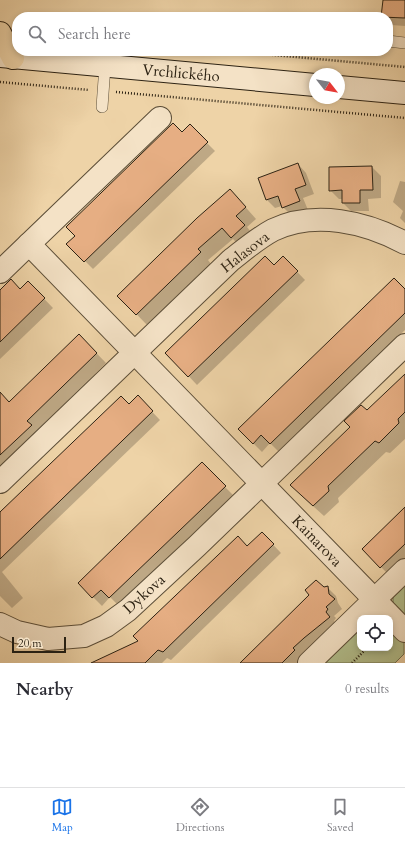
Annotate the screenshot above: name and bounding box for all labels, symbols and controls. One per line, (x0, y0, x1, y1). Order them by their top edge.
search box (12, 12, 393, 56)
icon: search (26, 23, 48, 45)
text: Search here (58, 24, 131, 44)
street label: Vrchlického (141, 60, 221, 86)
north arrow (309, 68, 345, 104)
street label: Halasova (217, 226, 274, 277)
street label: Kainarova (287, 511, 347, 572)
street label: Dykova (119, 569, 170, 618)
map controls (357, 615, 393, 651)
button: locate (357, 615, 393, 651)
scale bar (12, 635, 66, 654)
text: 20 m (18, 636, 42, 651)
text: Nearby (16, 678, 73, 701)
text: 0 results (345, 680, 389, 698)
tab: Map (51, 796, 73, 835)
tab: Directions (176, 796, 224, 835)
tab: Saved (327, 796, 354, 835)

